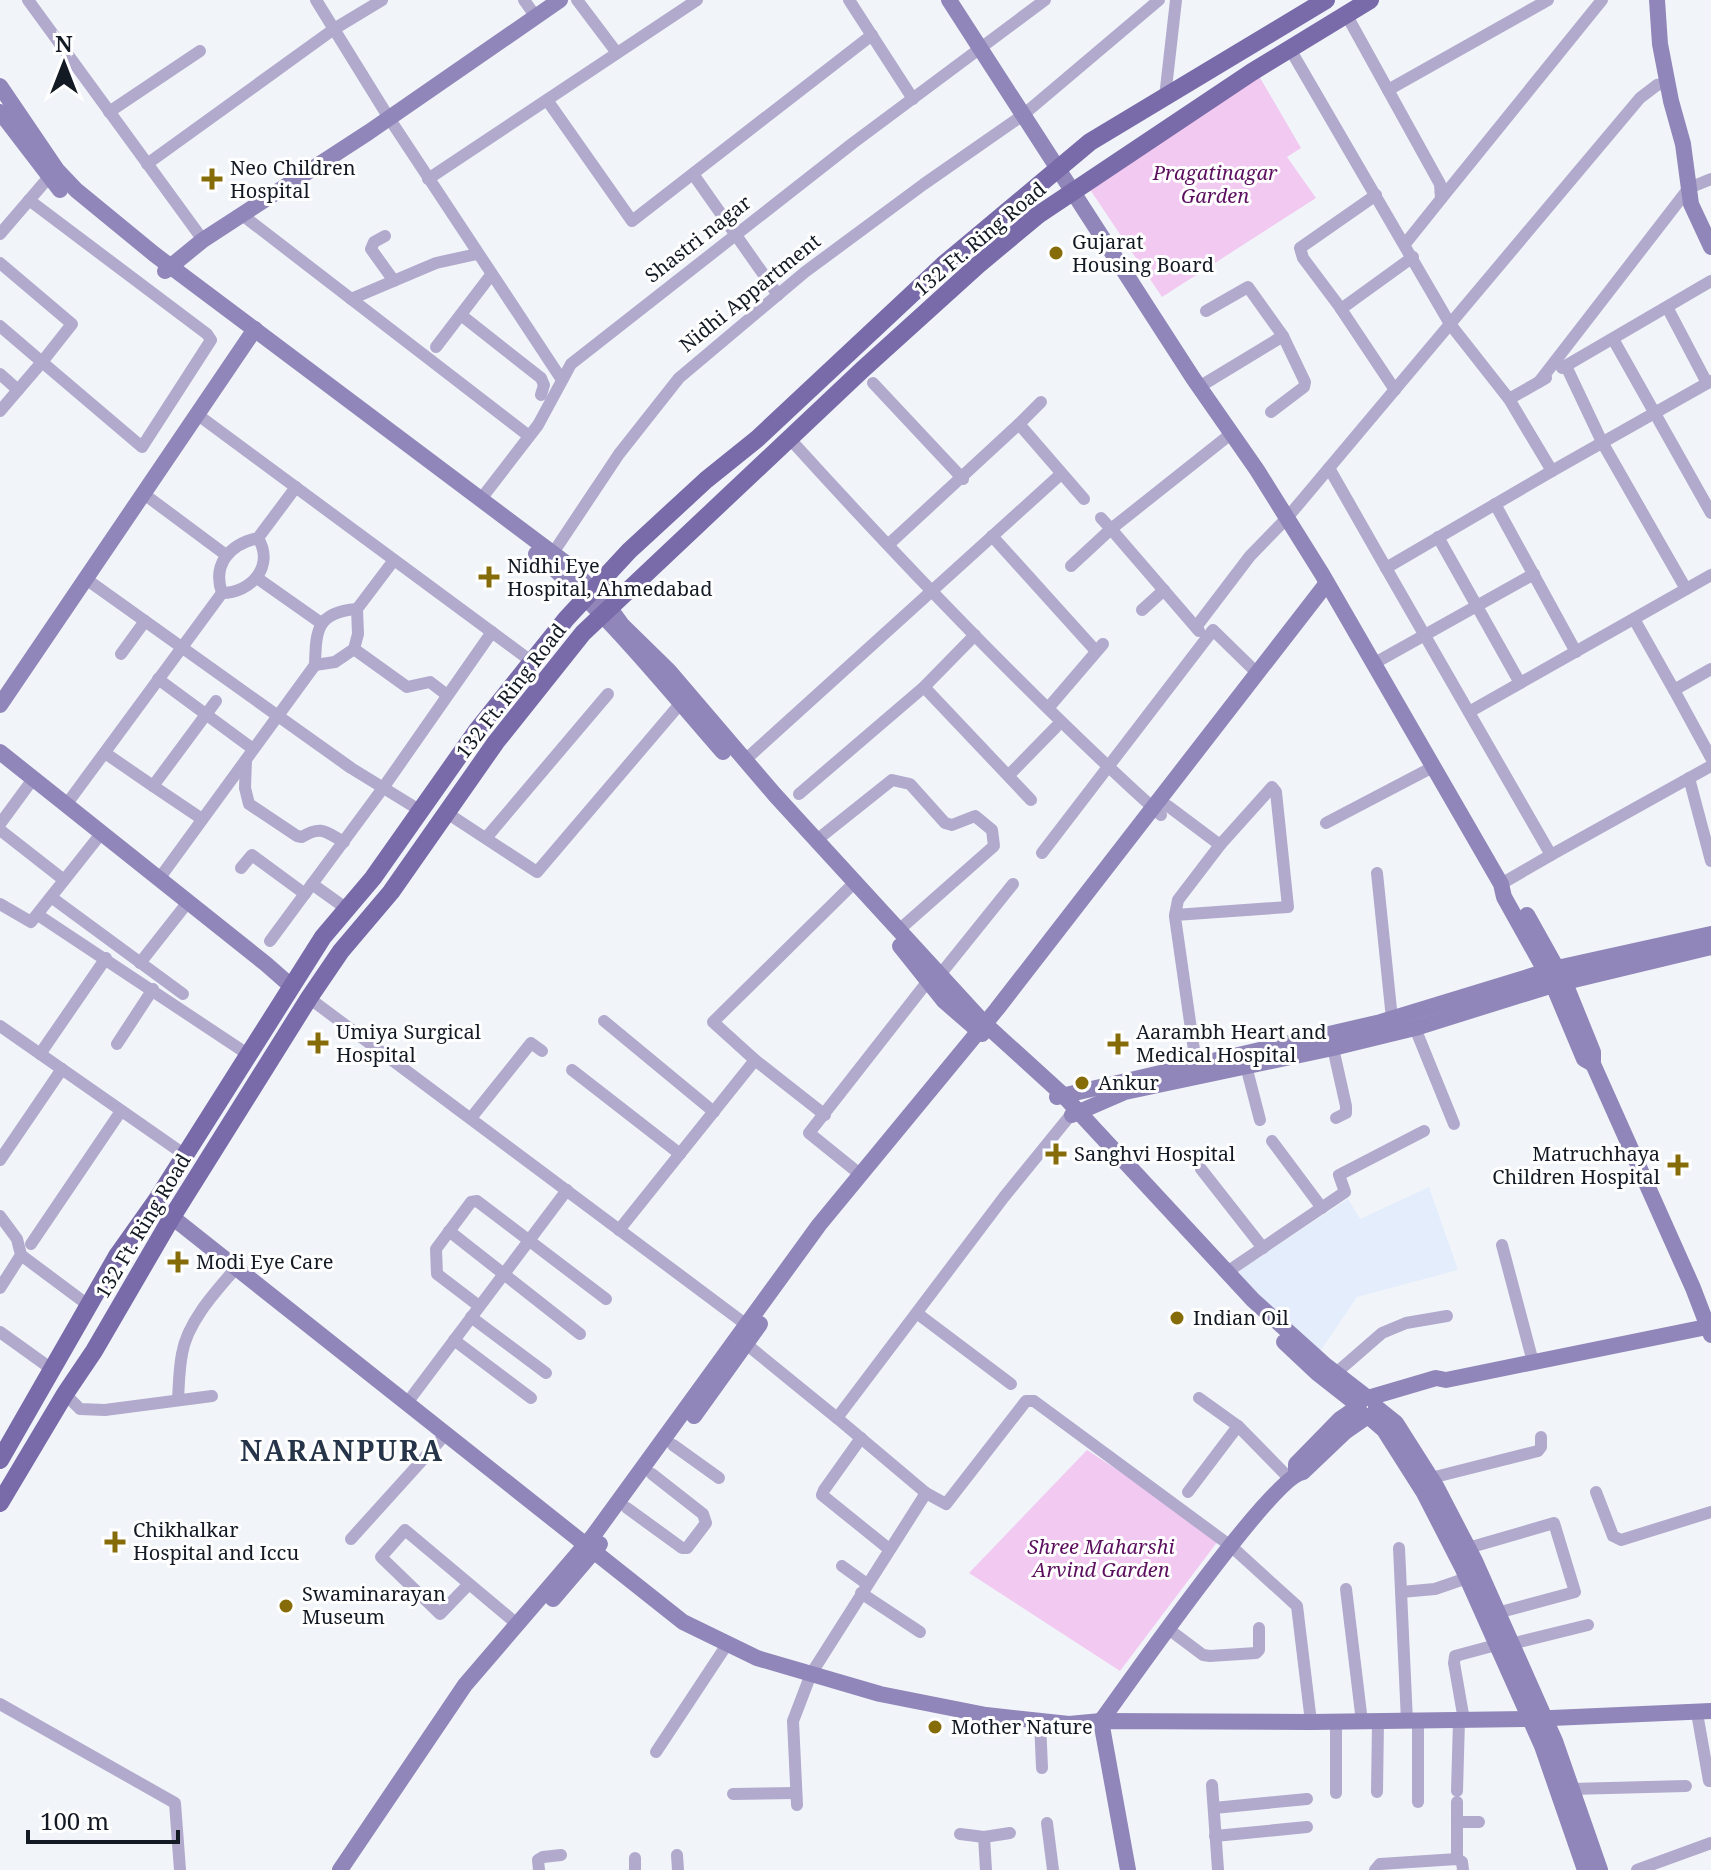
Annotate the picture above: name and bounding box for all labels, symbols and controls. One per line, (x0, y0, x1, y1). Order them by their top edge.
north arrow (24, 24, 104, 104)
text: N (55, 28, 73, 58)
place label: Neo Children Hospital (230, 154, 356, 204)
park label: Pragatinagar Garden (1152, 159, 1278, 209)
marker: Neo Children Hospital (201, 168, 223, 190)
street label: 132 Ft. Ring Road (908, 175, 1051, 302)
street label: Shastri nagar (639, 188, 757, 289)
street label: Nidhi Appartment (674, 227, 826, 358)
place label: Gujarat Housing Board (1072, 228, 1214, 278)
marker: Gujarat Housing Board (1047, 244, 1065, 262)
place label: Nidhi Eye Hospital, Ahmedabad (507, 552, 713, 602)
marker: Nidhi Eye Hospital, Ahmedabad (478, 566, 500, 588)
street label: 132 Ft. Ring Road (449, 618, 572, 764)
place label: Umiya Surgical Hospital (336, 1018, 481, 1068)
place label: Aarambh Heart and Medical Hospital (1136, 1018, 1327, 1068)
marker: Umiya Surgical Hospital (307, 1032, 329, 1054)
marker: Aarambh Heart and Medical Hospital (1107, 1033, 1129, 1055)
place label: Ankur (1098, 1069, 1159, 1096)
marker: Ankur (1073, 1074, 1091, 1092)
place label: Sanghvi Hospital (1074, 1140, 1235, 1167)
place label: Matruchhaya Children Hospital (1492, 1140, 1660, 1190)
marker: Sanghvi Hospital (1045, 1143, 1067, 1165)
street label: 132 Ft. Ring Road (89, 1148, 196, 1303)
marker: Matruchhaya Children Hospital (1667, 1154, 1689, 1176)
place label: Modi Eye Care (196, 1248, 334, 1275)
marker: Modi Eye Care (167, 1251, 189, 1273)
place label: Indian Oil (1193, 1304, 1289, 1331)
marker: Indian Oil (1168, 1309, 1186, 1327)
district label: NARANPURA (240, 1431, 444, 1469)
place label: Chikhalkar Hospital and Iccu (133, 1516, 299, 1566)
marker: Chikhalkar Hospital and Iccu (104, 1531, 126, 1553)
park label: Shree Maharshi Arvind Garden (1027, 1533, 1175, 1583)
place label: Swaminarayan Museum (302, 1580, 446, 1630)
marker: Swaminarayan Museum (277, 1597, 295, 1615)
place label: Mother Nature (951, 1713, 1093, 1740)
marker: Mother Nature (926, 1718, 944, 1736)
scale bar (28, 1794, 178, 1844)
text: 100 m (40, 1804, 109, 1837)

